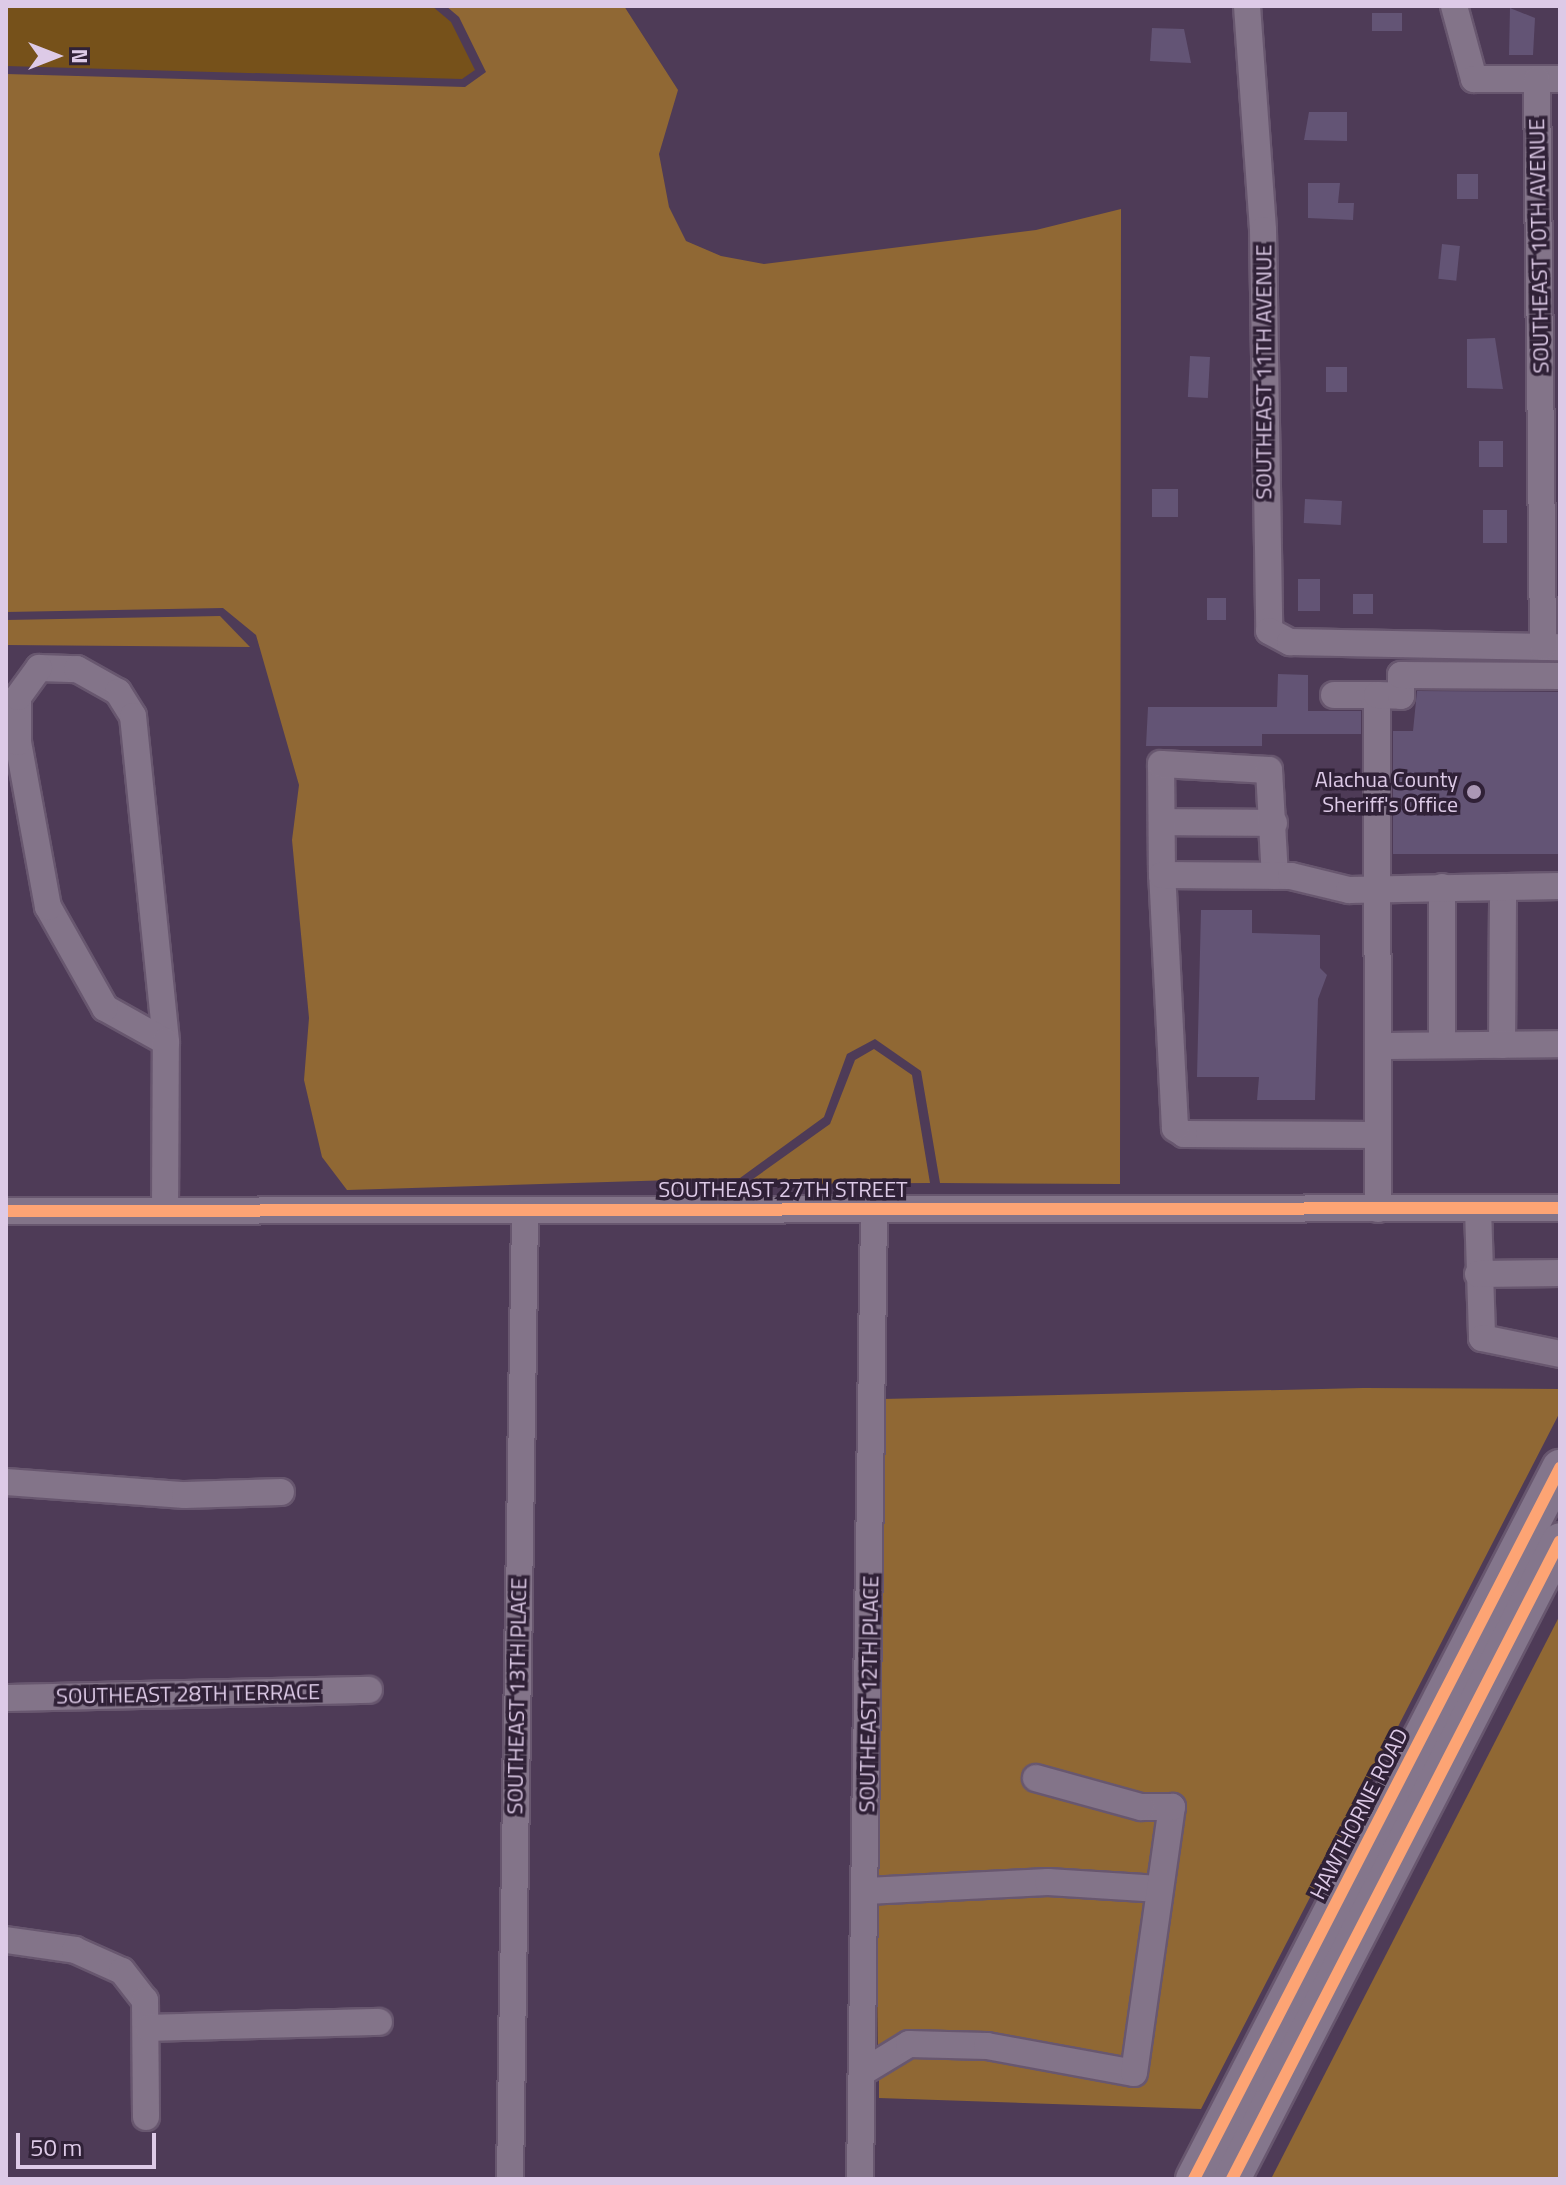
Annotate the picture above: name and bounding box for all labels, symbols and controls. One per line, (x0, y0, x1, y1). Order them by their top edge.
north arrow (16, 16, 96, 96)
text: N (63, 48, 97, 64)
street label: SOUTHEAST 10TH AVENUE (1524, 118, 1554, 374)
street label: SOUTHEAST 11TH AVENUE (1251, 244, 1277, 500)
place label: Alachua County Sheriff's Office (1315, 766, 1458, 818)
marker: Alachua County Sheriff's Office (1465, 783, 1483, 801)
street label: SOUTHEAST 27TH STREET (658, 1177, 908, 1203)
street label: SOUTHEAST 12TH PLACE (854, 1575, 884, 1813)
street label: SOUTHEAST 13TH PLACE (502, 1577, 532, 1815)
street label: SOUTHEAST 28TH TERRACE (56, 1678, 320, 1710)
street label: HAWTHORNE ROAD (1304, 1724, 1414, 1904)
scale bar (20, 2117, 160, 2167)
text: 50 m (30, 2129, 82, 2165)

